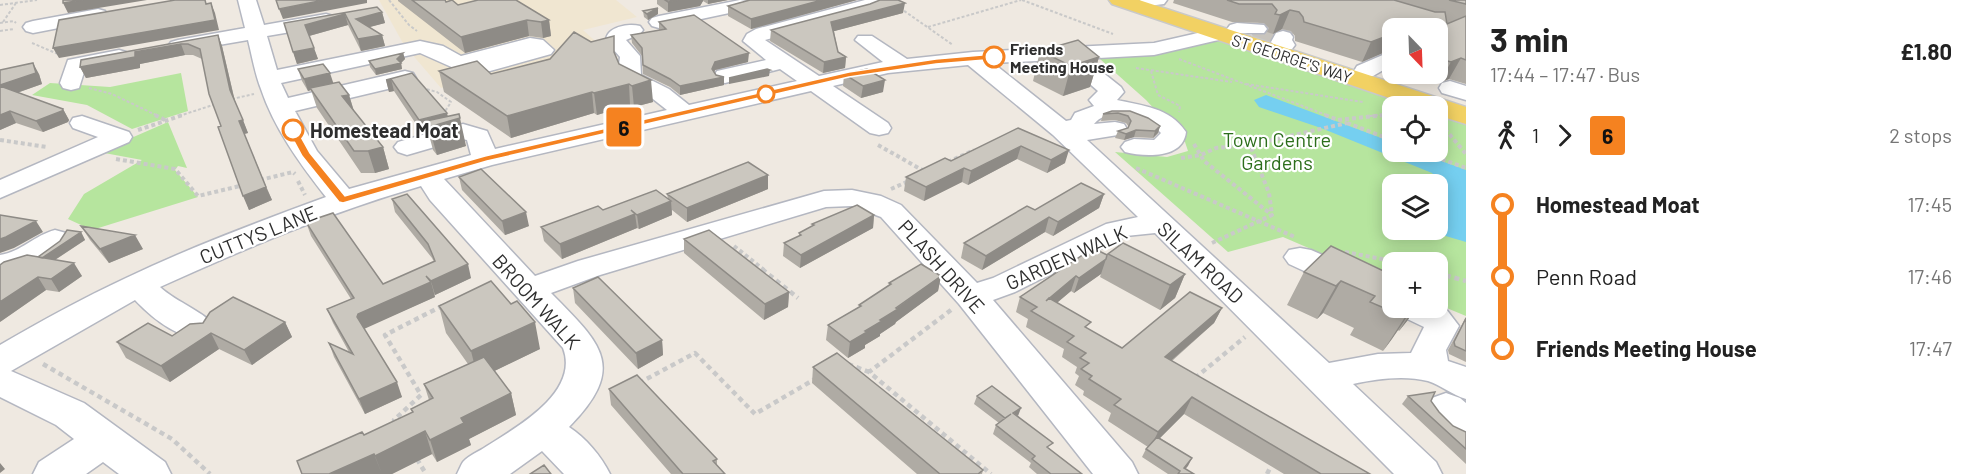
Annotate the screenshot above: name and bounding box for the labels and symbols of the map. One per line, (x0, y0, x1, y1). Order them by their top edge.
north arrow (1382, 18, 1448, 84)
street label: ST GEORGE'S WAY (1230, 30, 1354, 86)
place label: Friends Meeting House (1010, 39, 1114, 76)
marker: Friends Meeting House (983, 46, 1005, 68)
unlabelled marker (757, 85, 775, 103)
line badge: 6 (604, 108, 644, 146)
place label: Homestead Moat (310, 118, 459, 142)
marker: Homestead Moat (282, 119, 304, 141)
park label: Town Centre Gardens (1223, 127, 1331, 174)
street label: CUTTYS LANE (196, 200, 320, 268)
street label: PLASH DRIVE (894, 214, 990, 318)
street label: SILAM ROAD (1153, 216, 1249, 308)
street label: GARDEN WALK (1002, 220, 1130, 294)
street label: BROOM WALK (488, 249, 586, 353)

